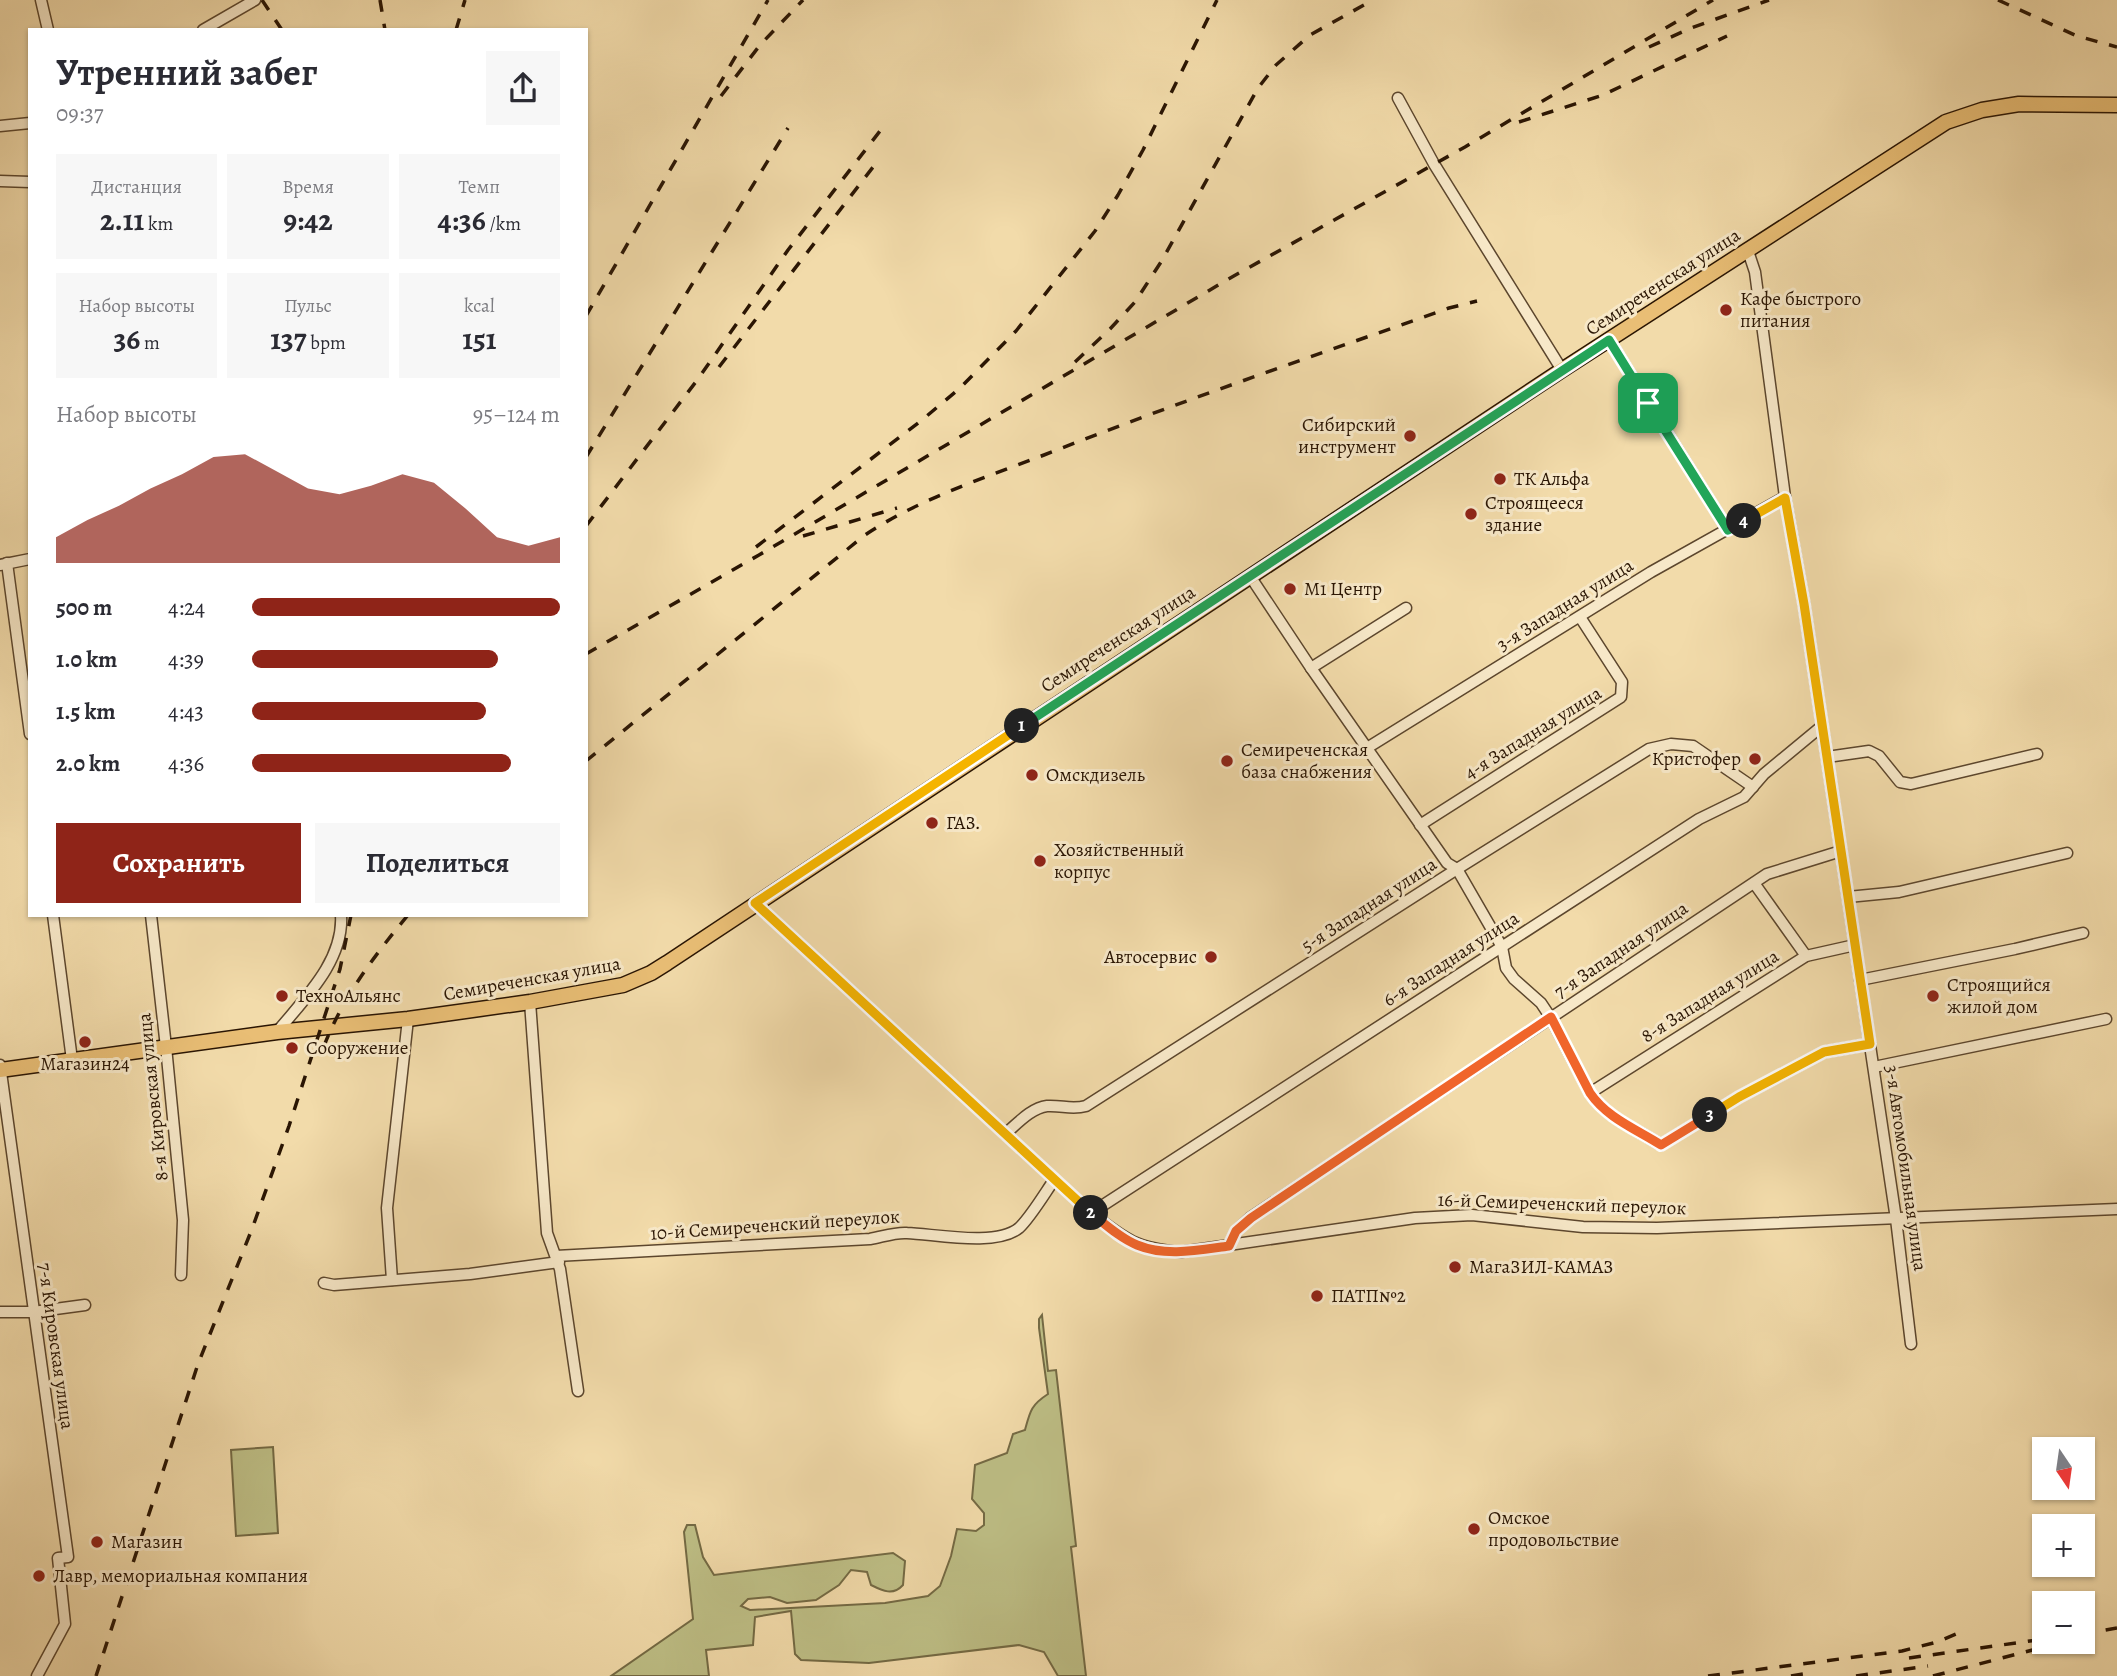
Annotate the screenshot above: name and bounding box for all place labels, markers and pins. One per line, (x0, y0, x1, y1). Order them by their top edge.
place label: Кафе быстрого питания (1740, 286, 1861, 334)
marker: Кафе быстрого питания (1718, 302, 1734, 318)
pin (1618, 373, 1678, 433)
place label: Сибирский инструмент (1298, 412, 1397, 460)
marker: Сибирский инструмент (1402, 428, 1418, 444)
place label: ТК Альфа (1514, 466, 1590, 492)
marker: ТК Альфа (1492, 471, 1508, 487)
place label: Строящееся здание (1485, 490, 1584, 538)
pin: 4 (1726, 504, 1762, 538)
marker: Строящееся здание (1463, 506, 1479, 522)
place label: М1 Центр (1304, 576, 1382, 602)
marker: М1 Центр (1282, 581, 1298, 597)
pin: 1 (1004, 708, 1040, 744)
place label: Семиреченская база снабжения (1241, 737, 1372, 785)
place label: Кристофер (1652, 746, 1741, 772)
marker: Кристофер (1747, 751, 1763, 767)
marker: Семиреченская база снабжения (1219, 753, 1235, 769)
place label: Омскдизель (1046, 762, 1145, 788)
marker: Омскдизель (1024, 767, 1040, 783)
place label: ГАЗ. (946, 810, 981, 836)
marker: ГАЗ. (924, 815, 940, 831)
place label: Хозяйственный корпус (1054, 837, 1184, 885)
marker: Хозяйственный корпус (1032, 853, 1048, 869)
place label: Автосервис (1103, 944, 1197, 970)
marker: Автосервис (1203, 949, 1219, 965)
place label: Строящийся жилой дом (1947, 972, 2051, 1020)
place label: ТехноАльянс (296, 983, 401, 1009)
marker: ТехноАльянс (274, 988, 290, 1004)
marker: Строящийся жилой дом (1925, 988, 1941, 1004)
marker: Магазин24 (77, 1034, 93, 1050)
place label: Сооружение (306, 1035, 408, 1061)
marker: Сооружение (284, 1040, 300, 1056)
place label: Магазин24 (40, 1051, 130, 1077)
pin: 3 (1692, 1098, 1728, 1132)
pin: 2 (1074, 1196, 1108, 1230)
place label: МагаЗИЛ-КАМАЗ (1469, 1254, 1613, 1280)
marker: МагаЗИЛ-КАМАЗ (1447, 1259, 1463, 1275)
place label: ПАТП№2 (1331, 1283, 1406, 1309)
marker: ПАТП№2 (1309, 1288, 1325, 1304)
place label: Омское продовольствие (1488, 1505, 1619, 1553)
marker: Омское продовольствие (1466, 1521, 1482, 1537)
place label: Магазин (111, 1529, 183, 1555)
marker: Магазин (89, 1534, 105, 1550)
place label: Лавр, мемориальная компания (53, 1563, 308, 1589)
marker: Лавр, мемориальная компания (31, 1568, 47, 1584)

